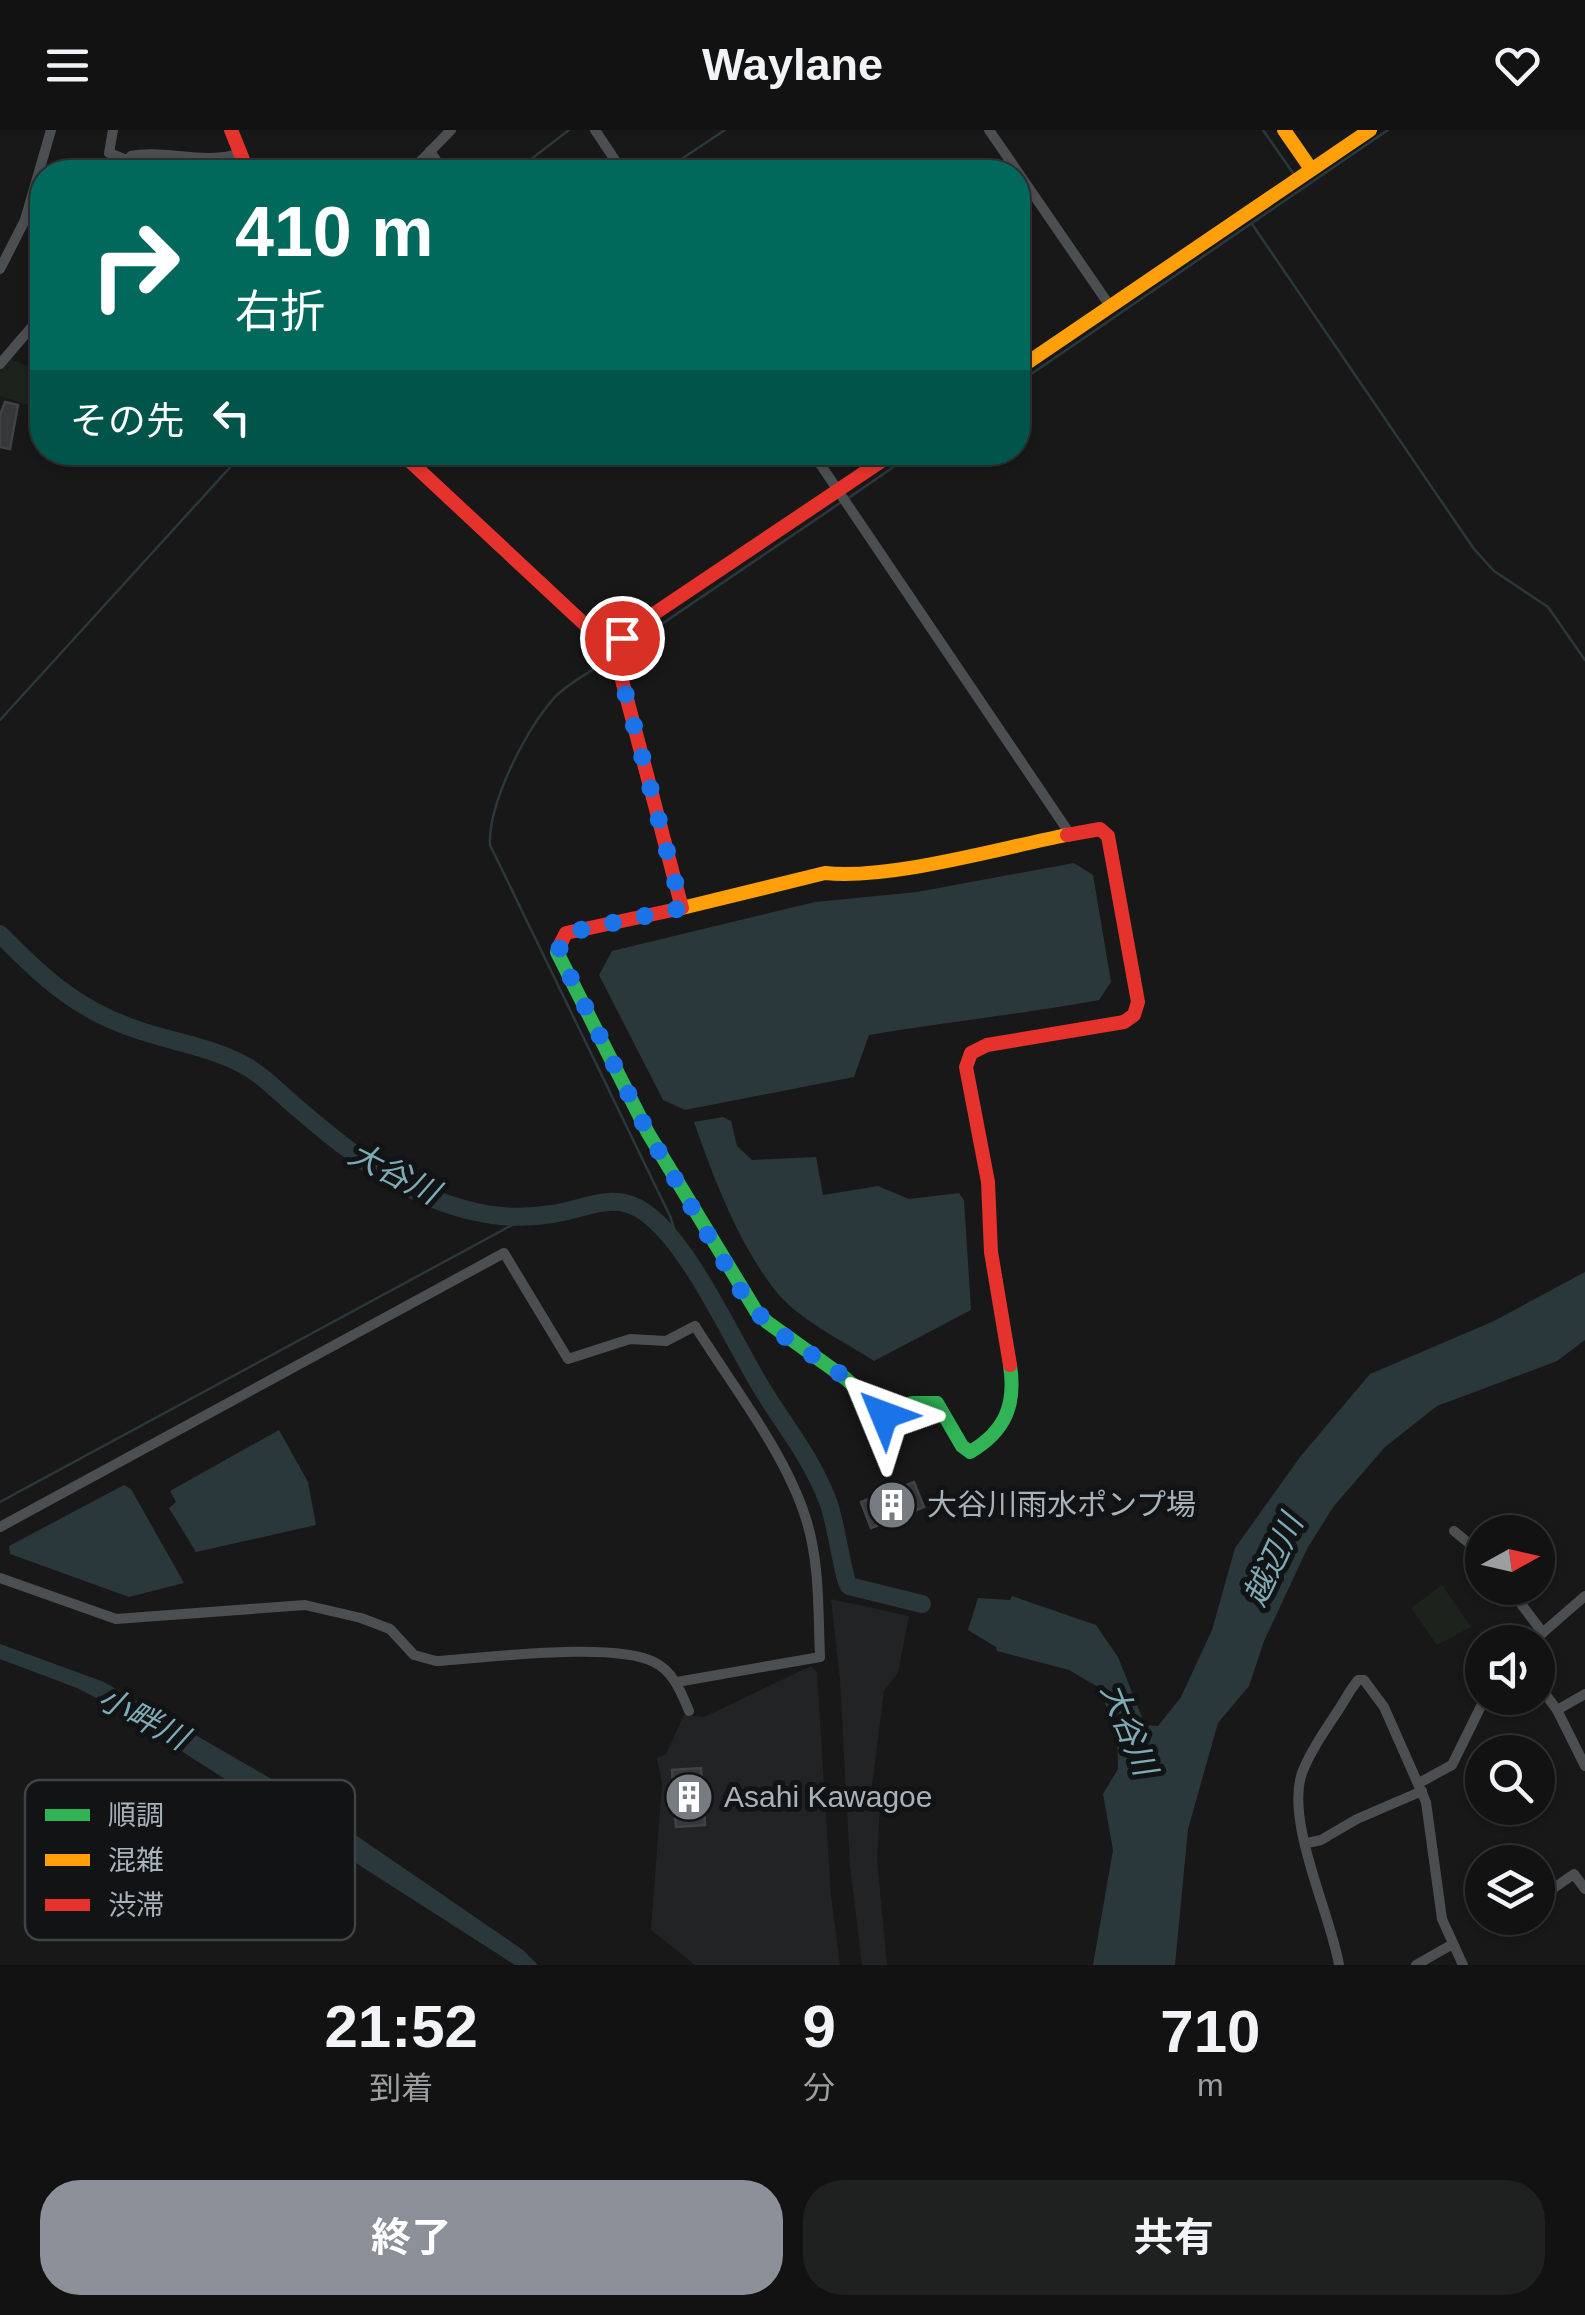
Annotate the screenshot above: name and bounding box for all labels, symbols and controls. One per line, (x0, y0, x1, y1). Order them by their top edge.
icon: menu (40, 38, 95, 93)
icon: heart (1490, 38, 1545, 93)
text: Waylane (702, 39, 883, 90)
text: 410 m (235, 193, 433, 271)
icon: right (70, 200, 200, 330)
text: 右折 (235, 286, 325, 337)
icon: left (204, 390, 259, 445)
text: その先 (70, 400, 184, 442)
pin (580, 596, 665, 681)
icon: arrive (595, 611, 650, 666)
water label: 大谷川 (343, 1135, 448, 1212)
position arrow (832, 1363, 936, 1467)
building icon: 大谷川雨水ポンプ場 (866, 1479, 918, 1531)
place label: 大谷川雨水ポンプ場 (927, 1488, 1196, 1521)
water label: 越辺川 (1236, 1506, 1311, 1611)
north arrow (1465, 1515, 1555, 1605)
map controls (1465, 1515, 1555, 1935)
button: sound (1465, 1625, 1555, 1715)
water label: 大谷川 (1094, 1678, 1165, 1783)
water label: 小畔川 (92, 1680, 196, 1758)
button: search (1465, 1735, 1555, 1825)
building icon: Asahi Kawagoe (663, 1771, 715, 1823)
legend (25, 1780, 355, 1940)
place label: Asahi Kawagoe (724, 1780, 932, 1813)
text: 順調 (108, 1800, 164, 1831)
text: 混雑 (108, 1845, 164, 1876)
button: layers (1465, 1845, 1555, 1935)
text: 渋滞 (108, 1890, 164, 1921)
text: 21:52 (325, 1993, 478, 2060)
text: 9 (802, 1993, 836, 2060)
text: 710 (1160, 1998, 1260, 2065)
text: m (1197, 2067, 1224, 2103)
text: 到着 (369, 2070, 433, 2106)
text: 分 (803, 2070, 835, 2106)
button: 終了 (40, 2180, 783, 2295)
button: 共有 (803, 2180, 1545, 2295)

